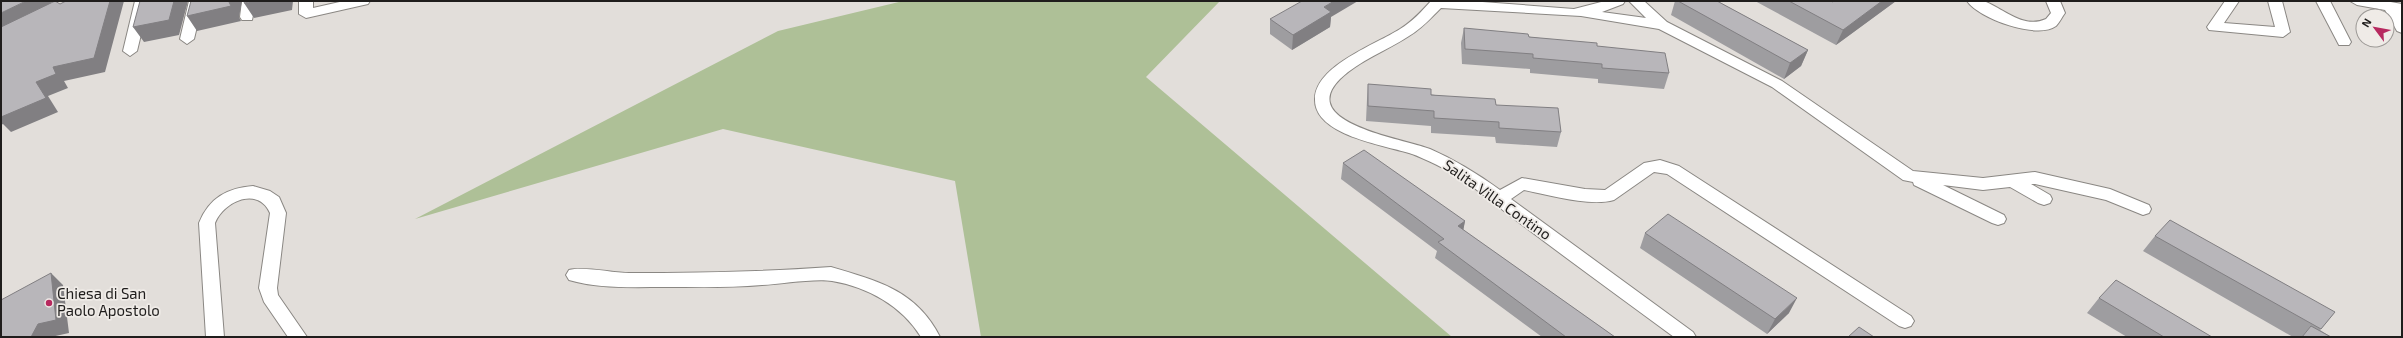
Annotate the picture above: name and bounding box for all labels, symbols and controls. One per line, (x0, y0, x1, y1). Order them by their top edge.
north arrow (2355, 8, 2395, 48)
text: N (2358, 16, 2374, 29)
street label: Salita Villa Contino (1440, 155, 1555, 243)
place label: Chiesa di San Paolo Apostolo (57, 284, 160, 319)
marker: Chiesa di San Paolo Apostolo (44, 298, 54, 308)

